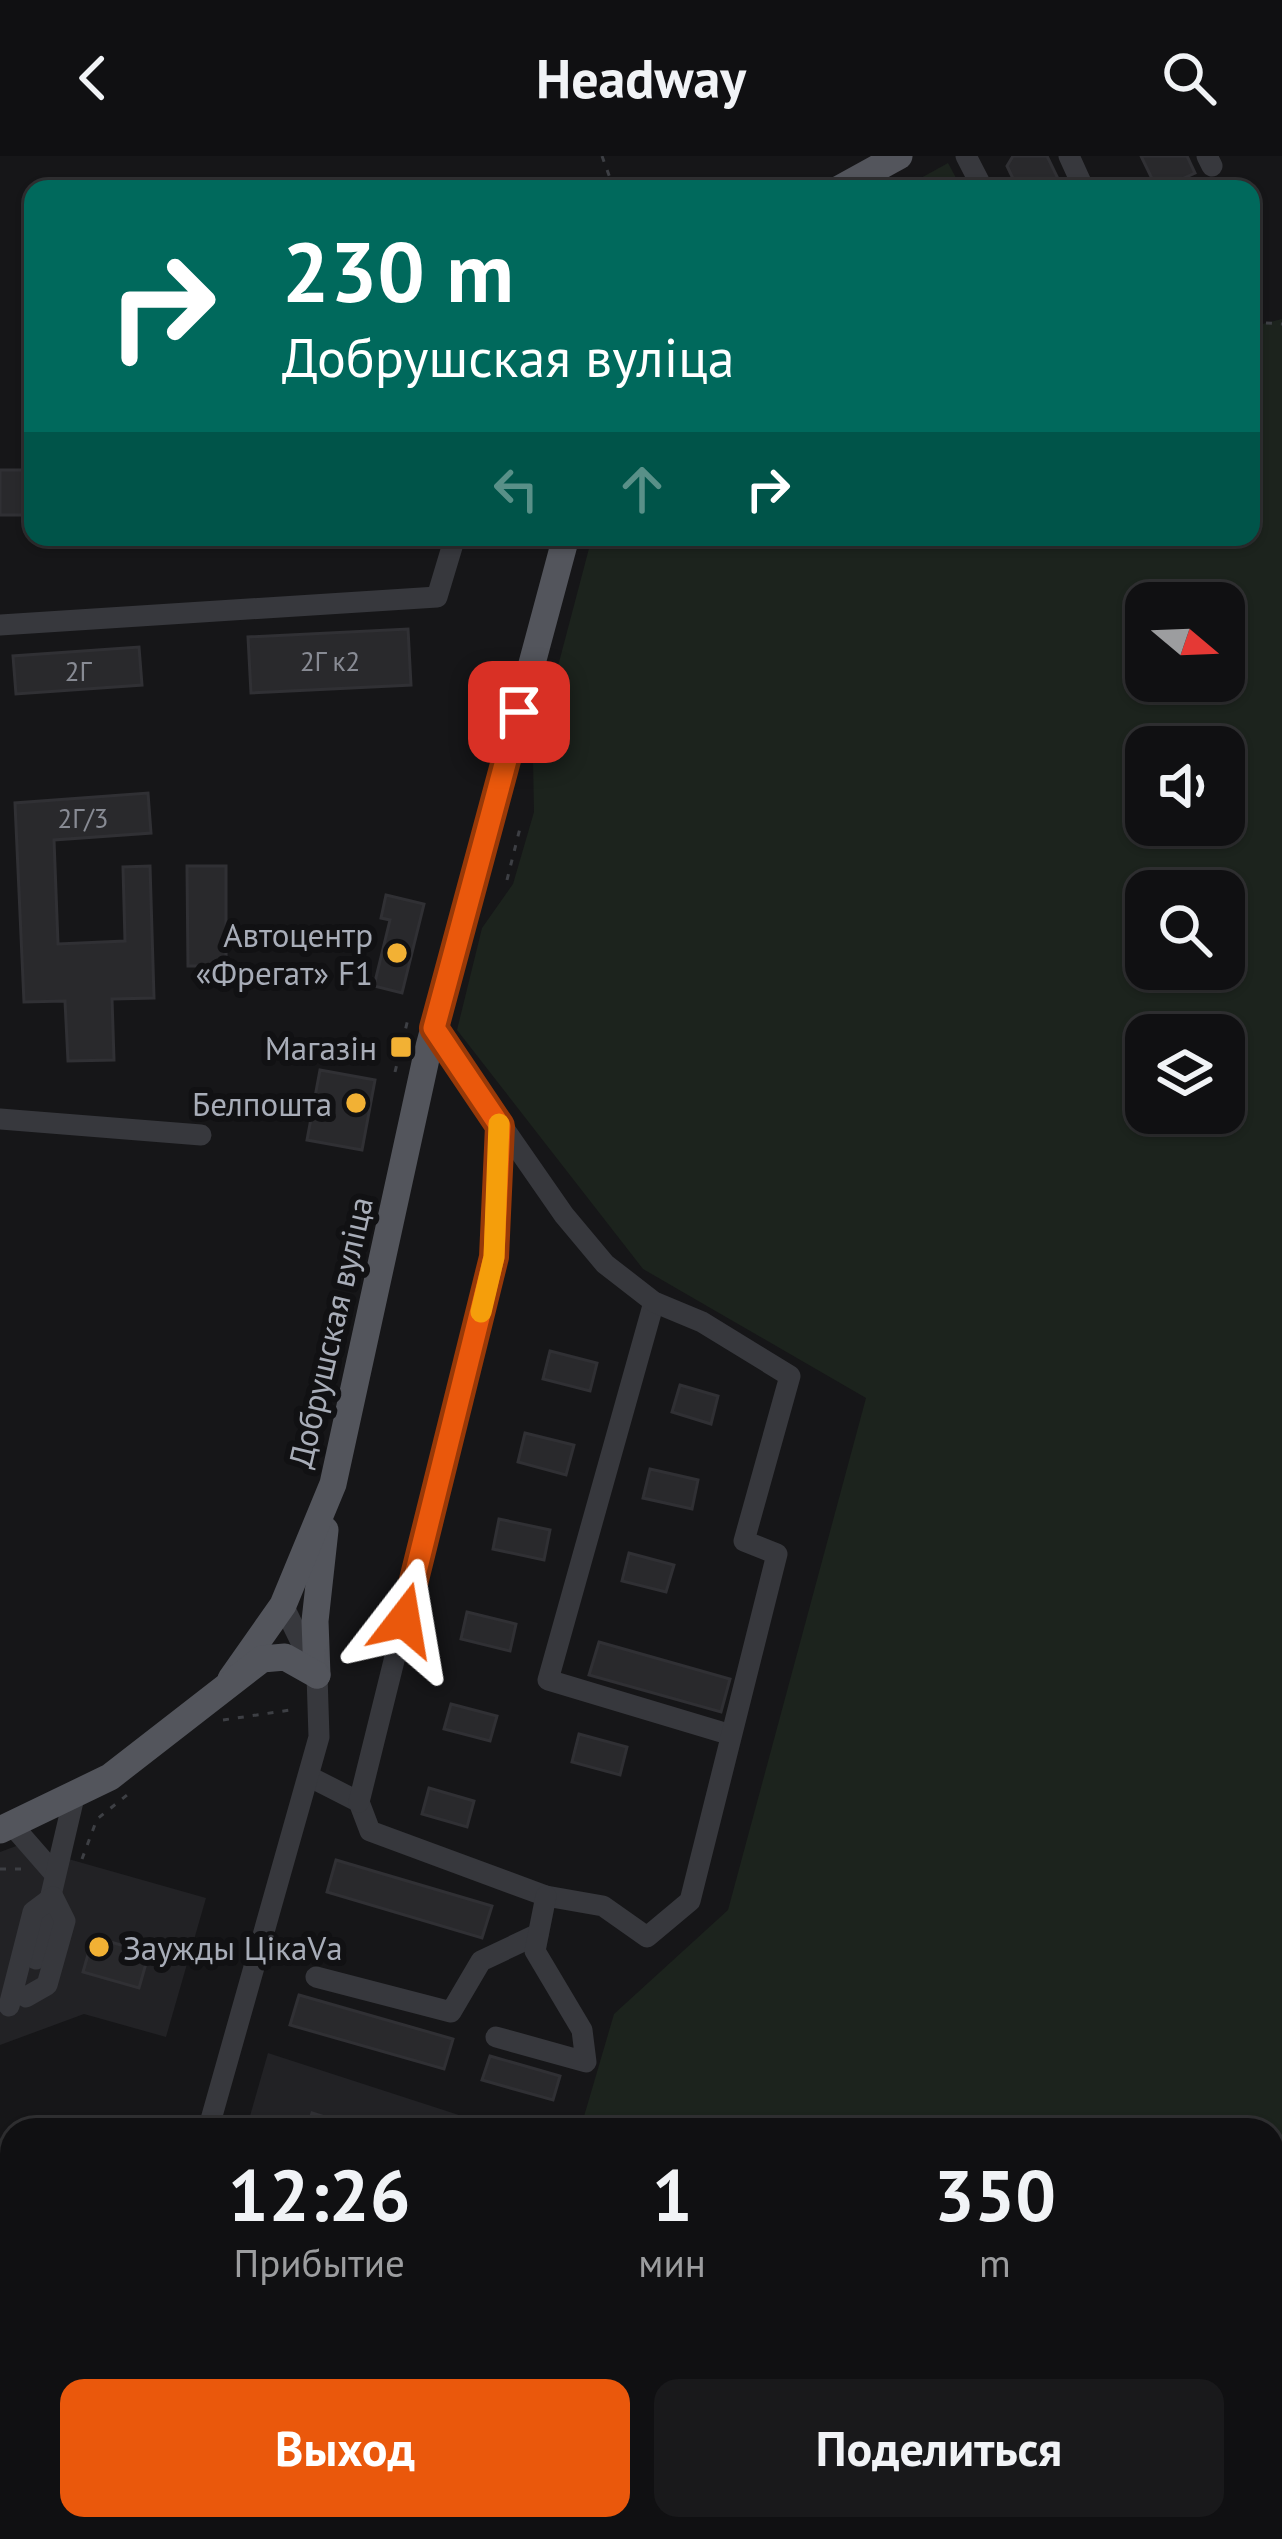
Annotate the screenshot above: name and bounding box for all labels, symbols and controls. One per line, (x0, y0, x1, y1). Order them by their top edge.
text: Headway (536, 43, 746, 113)
icon: back (60, 45, 126, 111)
icon: search (1156, 45, 1222, 111)
text: 230 m (282, 216, 514, 325)
icon: right (84, 228, 240, 384)
text: Добрушская вуліца (282, 322, 735, 392)
icon: left (483, 456, 549, 522)
icon: ahead (609, 456, 675, 522)
icon: right (735, 456, 801, 522)
north arrow (1125, 582, 1245, 702)
map controls (1125, 582, 1245, 1134)
house number: 2Г к2 (300, 644, 360, 678)
house number: 2Г (65, 654, 92, 688)
pin (468, 661, 570, 763)
icon: arrive (486, 679, 552, 745)
button: sound (1125, 726, 1245, 846)
house number: 2Г/3 (58, 801, 108, 835)
button: search (1125, 870, 1245, 990)
place label: Автоцентр «Фрегат» F1 (196, 913, 373, 994)
marker: Автоцентр «Фрегат» F1 (384, 940, 410, 966)
button: layers (1125, 1014, 1245, 1134)
place label: Магазін (265, 1026, 377, 1069)
marker: Магазін (388, 1034, 414, 1060)
place label: Белпошта (192, 1082, 332, 1125)
marker: Белпошта (343, 1090, 369, 1116)
street label: Добрушская вуліца (278, 1192, 382, 1472)
position arrow (341, 1557, 467, 1683)
place label: Заужды ЦікаVа (123, 1926, 343, 1969)
marker: Заужды ЦікаVа (86, 1934, 112, 1960)
text: 12:26 (228, 2148, 411, 2241)
text: 1 (652, 2148, 693, 2241)
text: 350 (934, 2148, 1056, 2241)
text: Прибытие (233, 2237, 405, 2288)
text: мин (638, 2237, 706, 2288)
text: m (979, 2237, 1011, 2288)
button: Выход (60, 2379, 630, 2517)
button: Поделиться (654, 2379, 1224, 2517)

